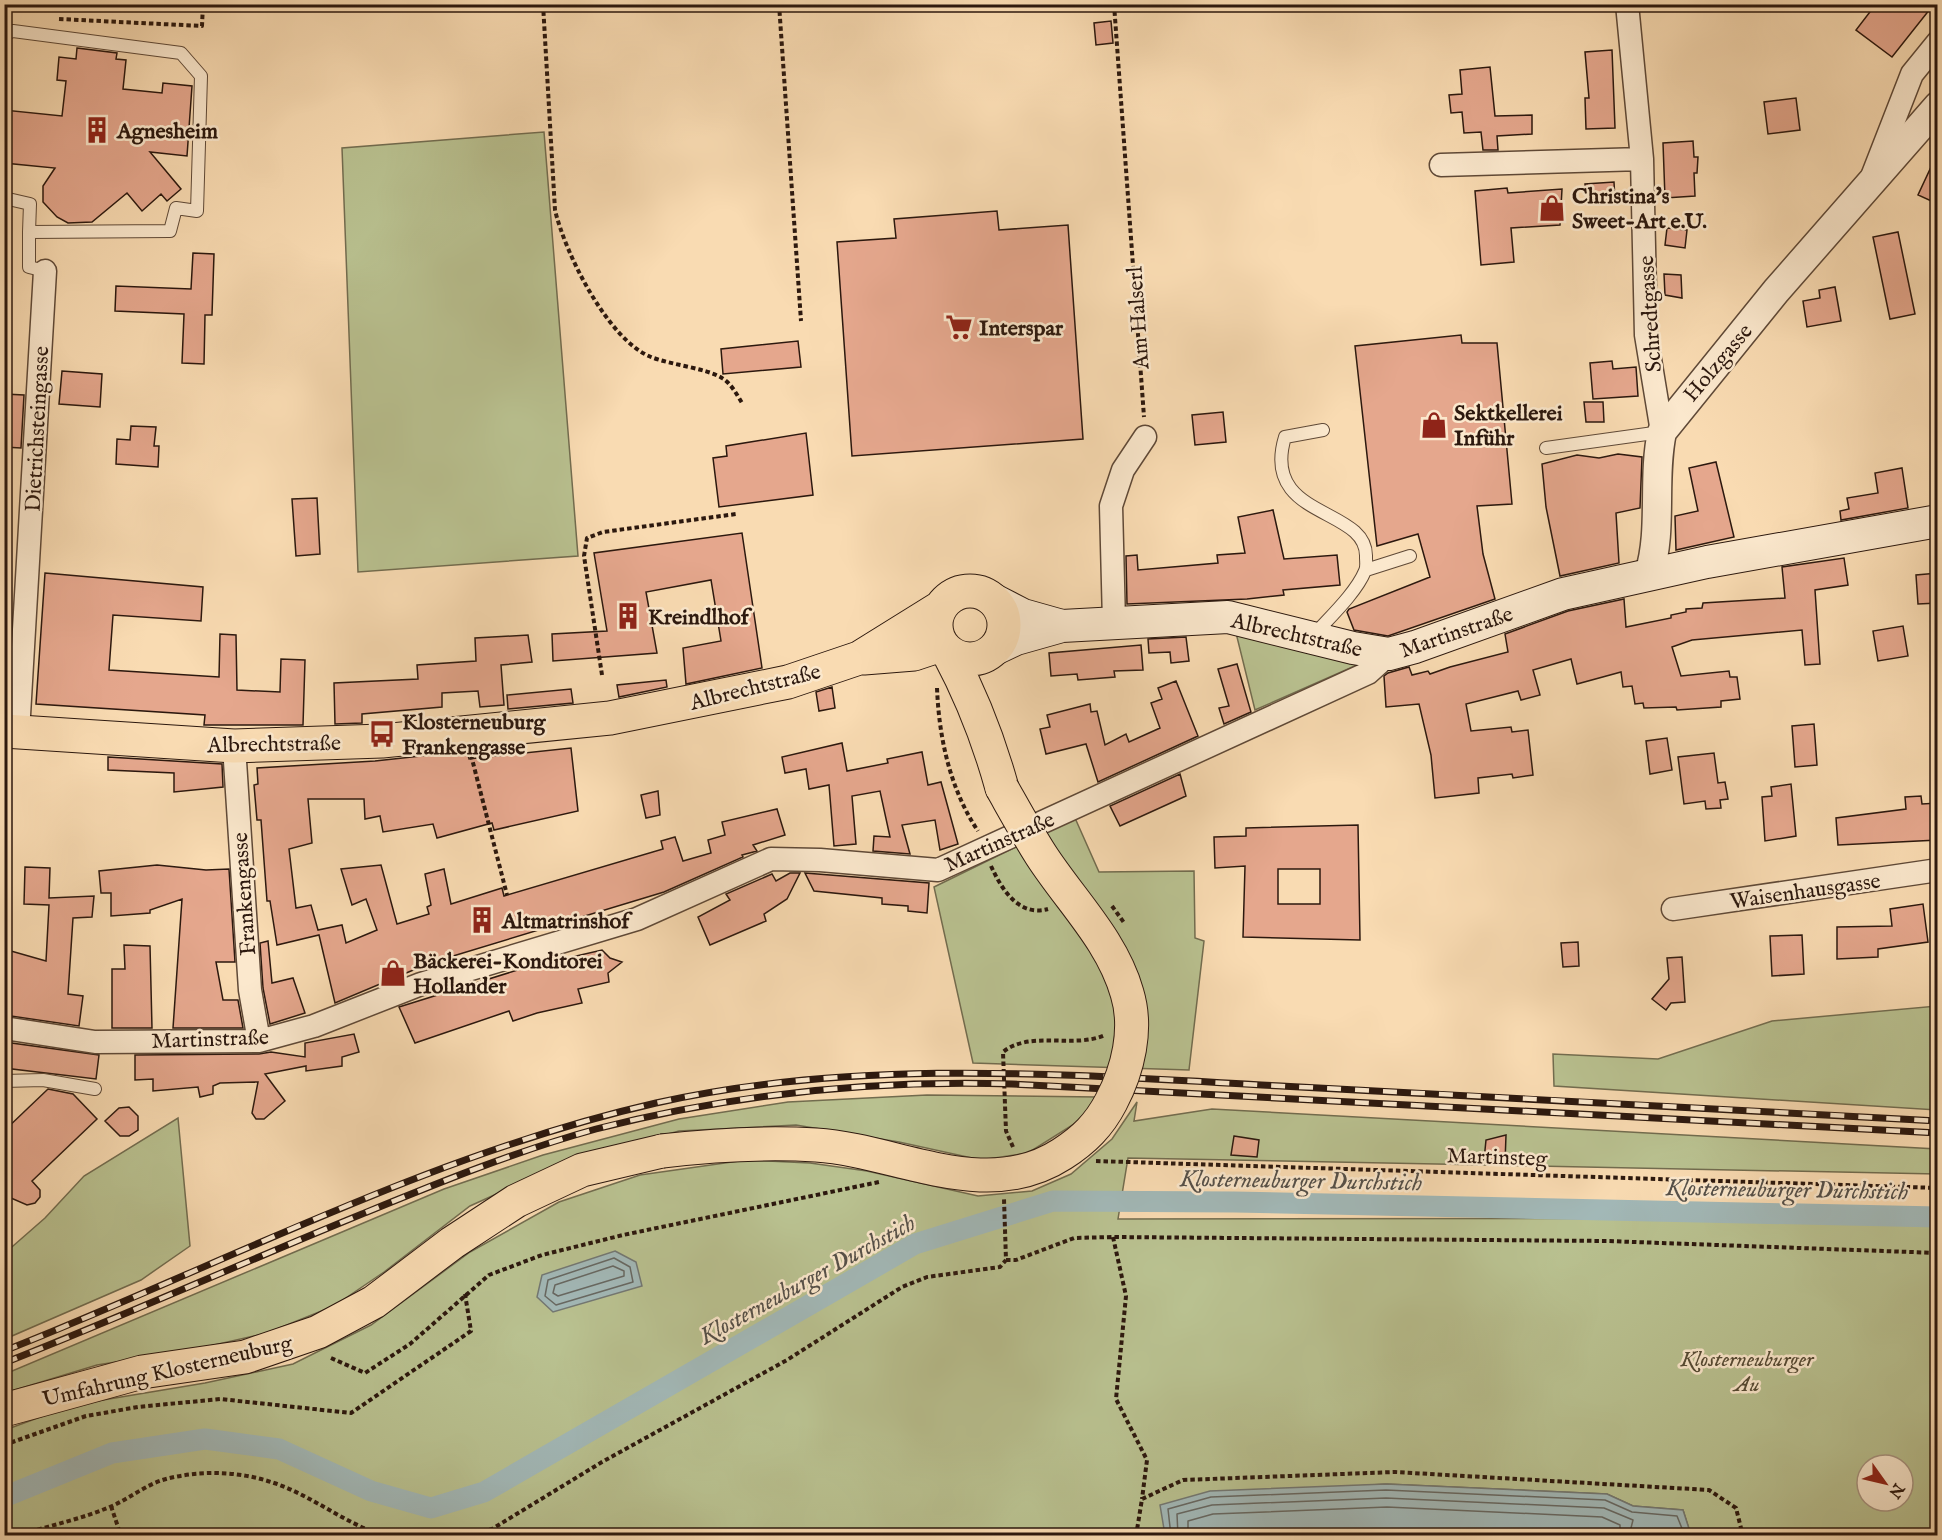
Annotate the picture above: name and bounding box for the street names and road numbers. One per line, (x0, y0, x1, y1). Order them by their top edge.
street label: Schredtgasse (1633, 255, 1669, 373)
street label: Am Halserl (1121, 265, 1157, 371)
street label: Holzgasse (1678, 318, 1759, 408)
street label: Dietrichsteingasse (20, 345, 56, 513)
street label: Martinstraße (1396, 600, 1517, 665)
street label: Albrechtstraße (1227, 607, 1365, 665)
street label: Albrechtstraße (686, 658, 824, 718)
street label: Albrechtstraße (206, 730, 341, 760)
street label: Martinstraße (940, 806, 1059, 880)
street label: Frankengasse (227, 831, 263, 956)
street label: Waisenhausgasse (1728, 868, 1882, 916)
street label: Martinstraße (151, 1024, 269, 1056)
street label: Martinsteg (1446, 1142, 1549, 1174)
street label: Umfahrung Klosterneuburg (40, 1329, 296, 1414)

